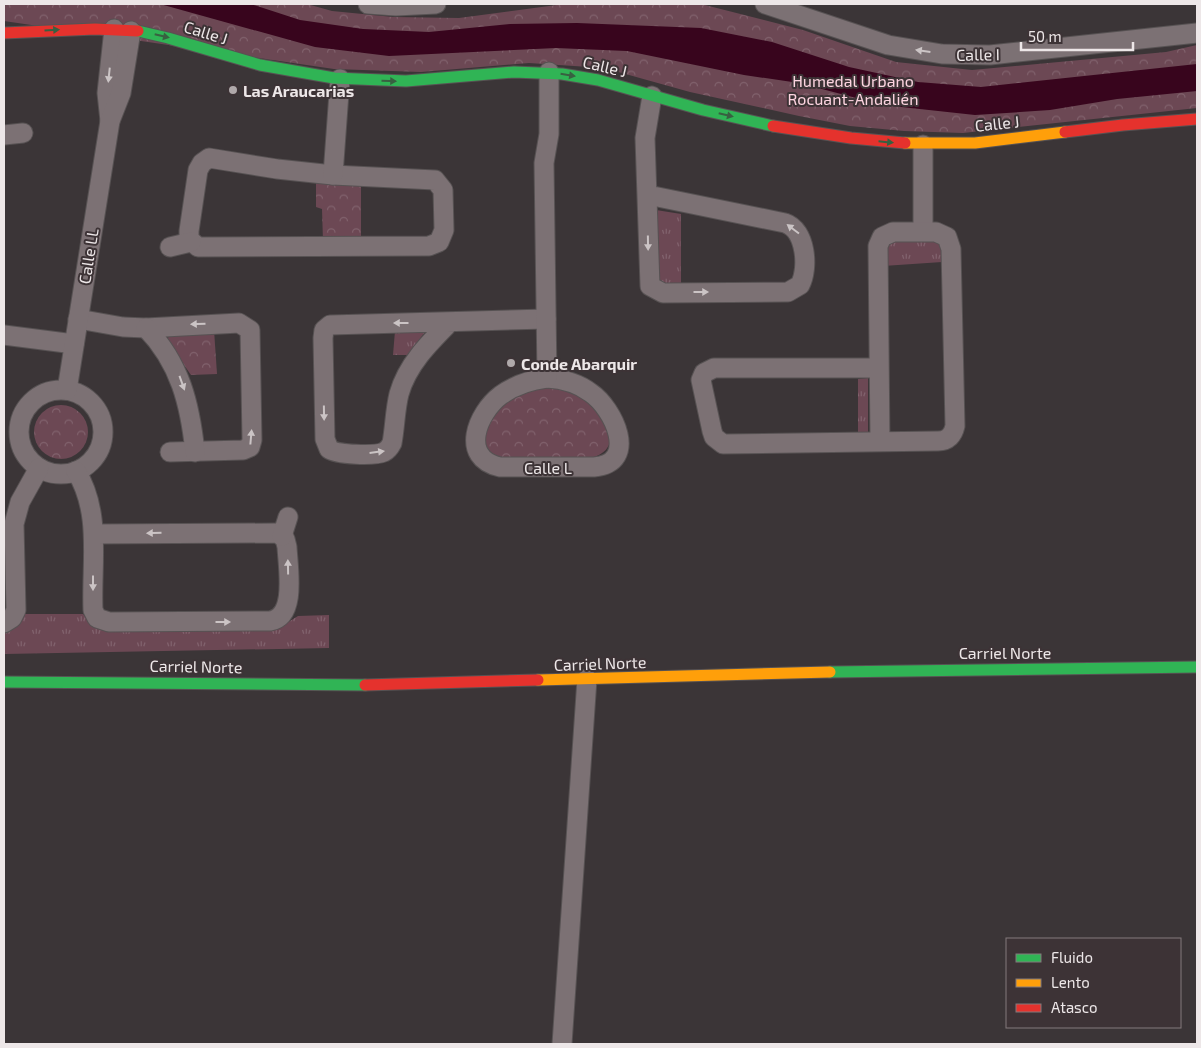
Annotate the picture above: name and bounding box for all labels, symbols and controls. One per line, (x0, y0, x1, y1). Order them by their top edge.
street label: Calle J (182, 16, 230, 48)
scale bar (1021, 20, 1134, 52)
one-way arrow (45, 26, 61, 34)
text: 50 m (1028, 27, 1062, 45)
one-way arrow (155, 32, 170, 40)
street label: Calle I (956, 44, 1000, 64)
one-way arrow (914, 47, 930, 55)
street label: Calle J (581, 52, 629, 80)
one-way arrow (105, 67, 113, 83)
one-way arrow (561, 71, 577, 79)
park label: Humedal Urbano Rocuant-Andalién (788, 71, 918, 108)
one-way arrow (381, 77, 397, 85)
place label: Las Araucarias (243, 81, 354, 100)
marker: Las Araucarias (227, 84, 239, 96)
one-way arrow (718, 111, 733, 119)
street label: Calle J (974, 111, 1020, 135)
one-way arrow (878, 138, 894, 146)
one-way arrow (786, 224, 800, 234)
street label: Calle LL (74, 227, 102, 285)
one-way arrow (644, 235, 652, 251)
one-way arrow (693, 288, 709, 296)
one-way arrow (393, 319, 409, 327)
one-way arrow (189, 320, 205, 328)
place label: Conde Abarquir (521, 354, 637, 373)
marker: Conde Abarquir (505, 357, 517, 369)
one-way arrow (179, 375, 186, 390)
one-way arrow (321, 405, 329, 421)
one-way arrow (248, 429, 256, 445)
one-way arrow (369, 448, 385, 456)
street label: Calle L (524, 458, 572, 477)
one-way arrow (145, 530, 161, 538)
one-way arrow (283, 559, 291, 575)
one-way arrow (89, 575, 97, 591)
one-way arrow (215, 617, 231, 625)
street label: Carriel Norte (959, 643, 1051, 662)
street label: Carriel Norte (553, 652, 647, 674)
street label: Carriel Norte (149, 656, 243, 676)
legend (1006, 938, 1181, 1028)
text: Fluido (1051, 948, 1093, 966)
text: Lento (1051, 973, 1090, 991)
text: Atasco (1051, 998, 1097, 1016)

